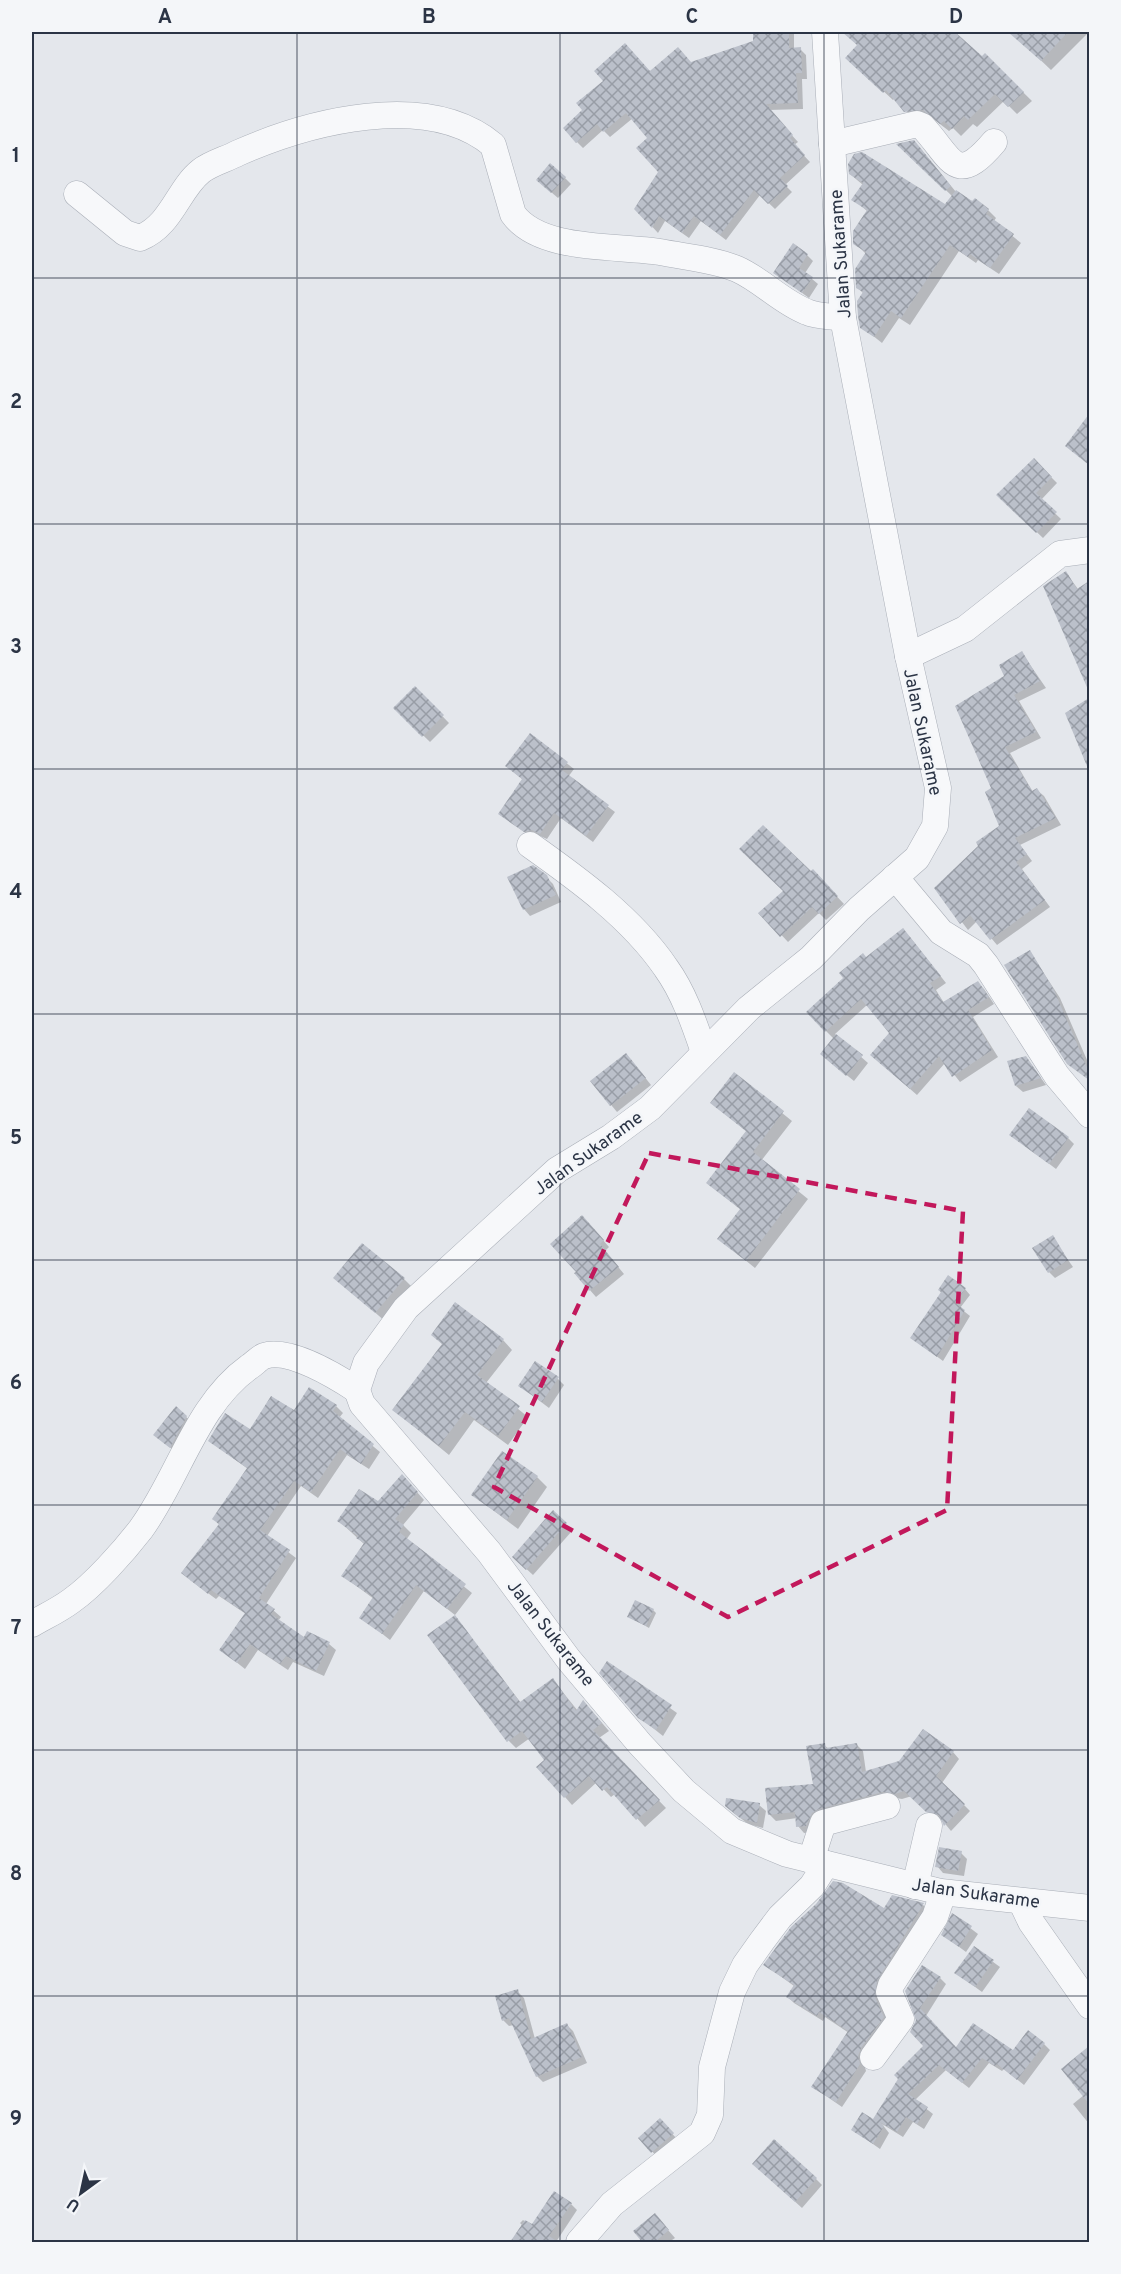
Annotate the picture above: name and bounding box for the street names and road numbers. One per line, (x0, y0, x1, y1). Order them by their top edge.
street label: Jalan Sukarame (826, 189, 857, 319)
street label: Jalan Sukarame (897, 667, 946, 798)
street label: Jalan Sukarame (530, 1107, 648, 1202)
street label: Jalan Sukarame (501, 1576, 599, 1692)
street label: Jalan Sukarame (910, 1874, 1041, 1915)

